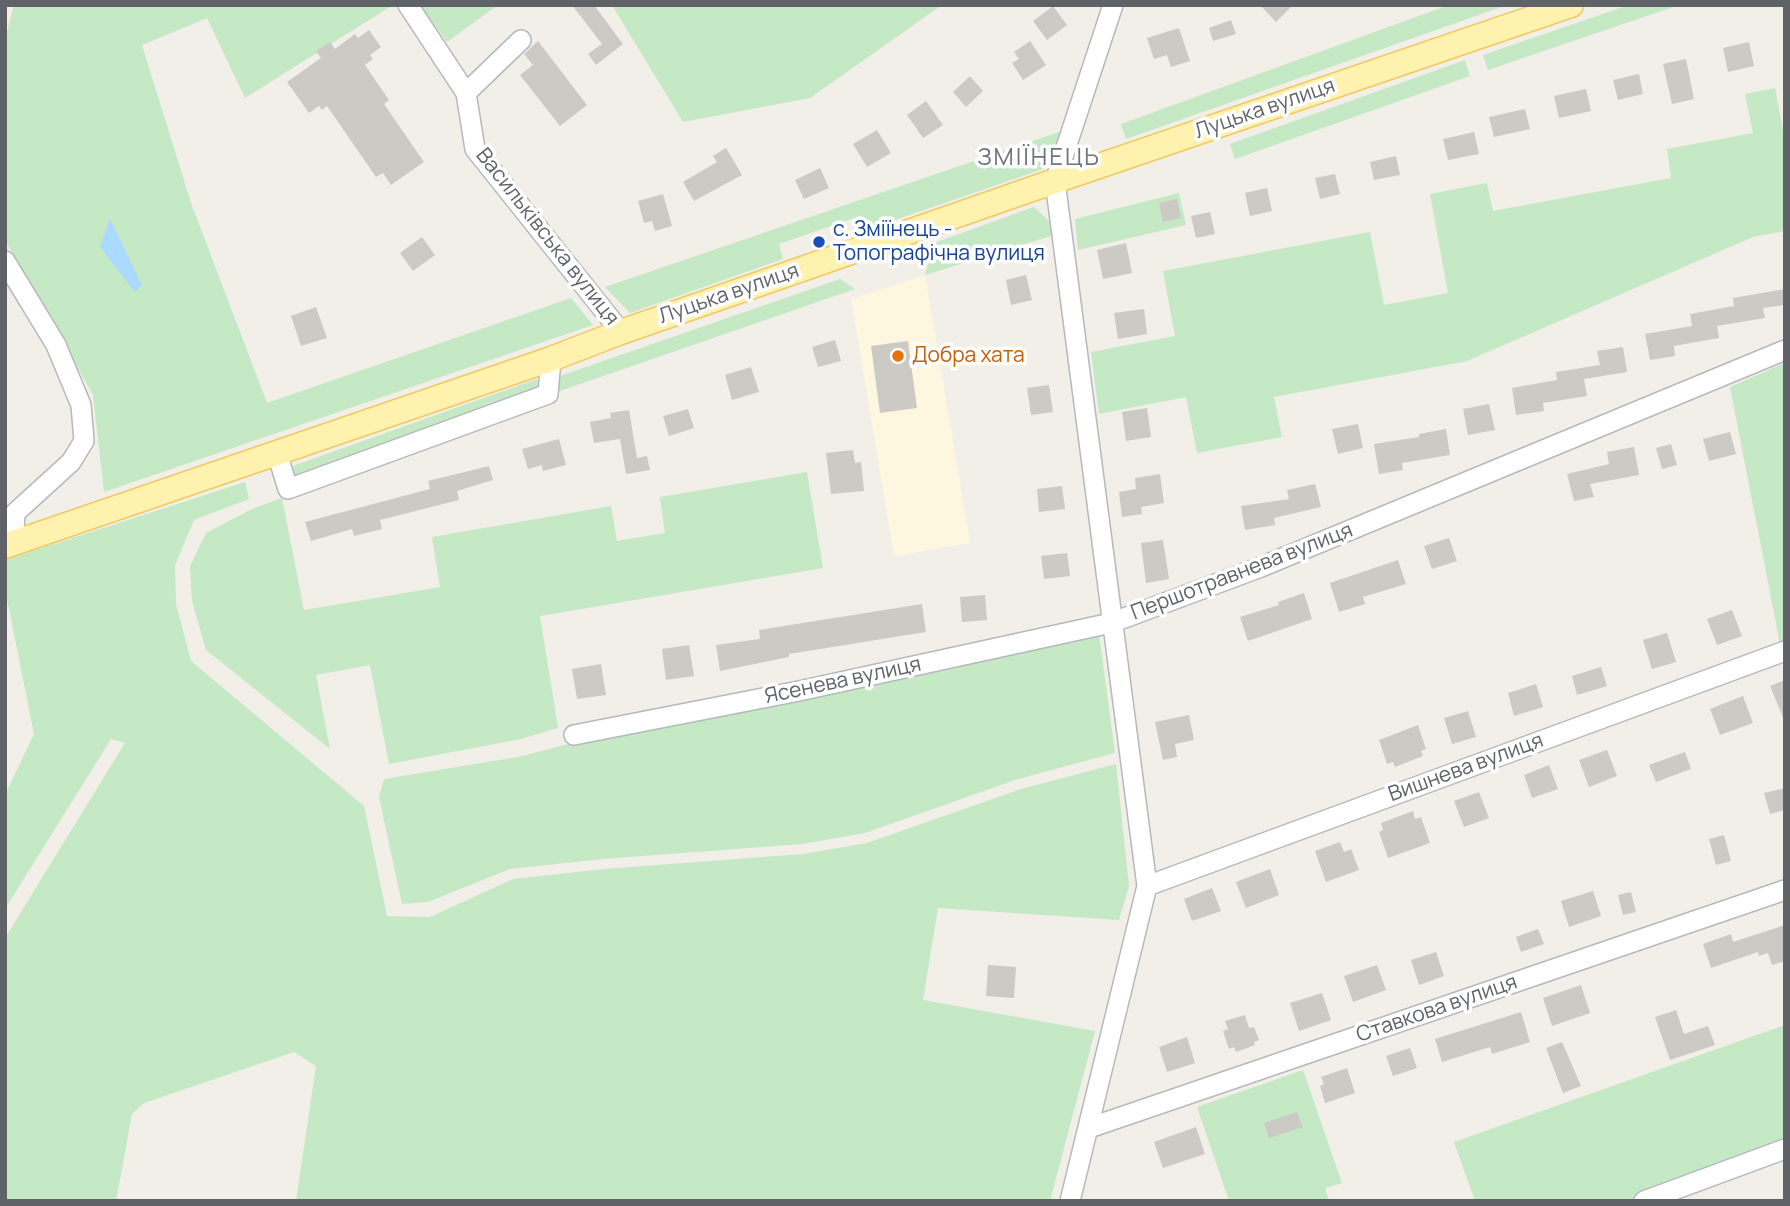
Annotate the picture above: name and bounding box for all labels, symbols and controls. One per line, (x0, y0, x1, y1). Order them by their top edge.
street label: Луцька вулиця (1192, 73, 1338, 145)
street label: Васильківська вулиця (470, 143, 624, 331)
district label: ЗМІЇНЕЦЬ (978, 144, 1100, 172)
place label: с. Зміїнець - Топографічна вулиця (833, 217, 1045, 267)
marker: с. Зміїнець - Топографічна вулиця (811, 234, 827, 250)
street label: Луцька вулиця (656, 258, 802, 330)
place label: Добра хата (912, 343, 1025, 369)
marker: Добра хата (890, 348, 906, 364)
street label: Першотравнева вулиця (1128, 518, 1356, 626)
street label: Ясенева вулиця (762, 652, 924, 710)
street label: Вишнева вулиця (1385, 728, 1547, 808)
street label: Ставкова вулиця (1353, 970, 1521, 1048)

